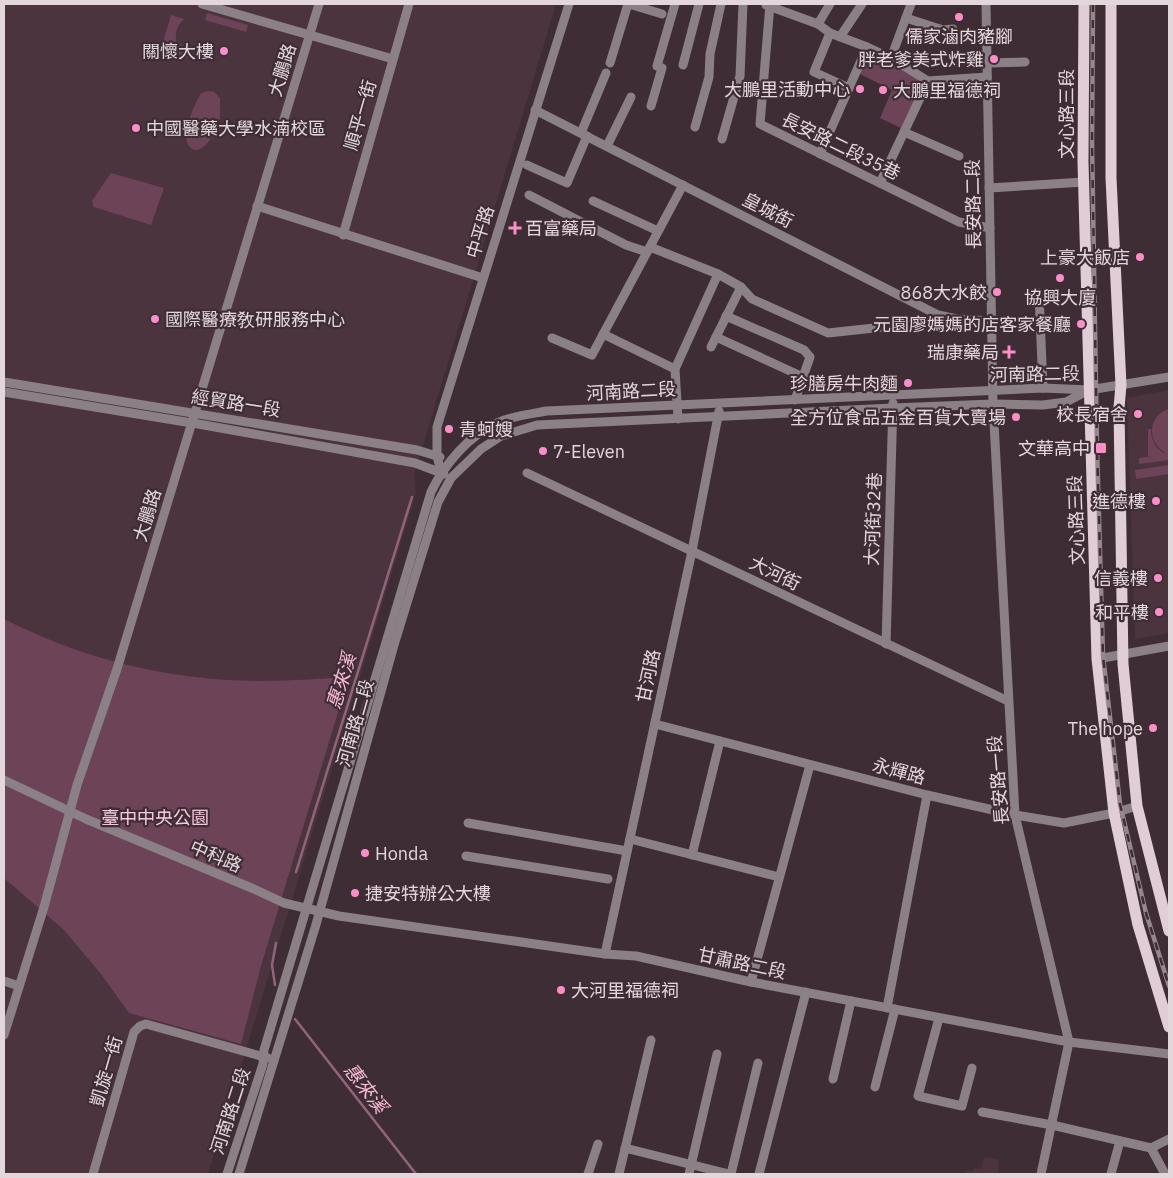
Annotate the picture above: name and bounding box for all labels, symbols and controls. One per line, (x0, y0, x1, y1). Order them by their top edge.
marker: 儒家滷肉豬腳 (953, 11, 965, 23)
place label: 儒家滷肉豬腳 (905, 25, 1013, 48)
place label: 關懷大樓 (142, 40, 214, 63)
street label: 大鵬路 (263, 41, 301, 99)
marker: 關懷大樓 (218, 45, 230, 57)
place label: 胖老爹美式炸雞 (858, 48, 984, 71)
marker: 胖老爹美式炸雞 (988, 53, 1000, 65)
street label: 文心路三段 (1055, 69, 1078, 159)
street label: 順平一街 (339, 77, 381, 153)
place label: 大鵬里活動中心 (724, 78, 850, 101)
place label: 大鵬里福德祠 (893, 79, 1001, 102)
marker: 大鵬里活動中心 (854, 83, 866, 95)
marker: 大鵬里福德祠 (877, 84, 889, 96)
street label: 長安路二段35巷 (778, 107, 904, 185)
place label: 中國醫藥大學水湳校區 (146, 117, 326, 140)
marker: 中國醫藥大學水湳校區 (130, 122, 142, 134)
street label: 長安路二段 (961, 159, 985, 249)
street label: 皇城街 (739, 187, 797, 233)
street label: 中平路 (461, 203, 499, 261)
place label: 百富藥局 (525, 217, 597, 240)
marker: 百富藥局 (509, 222, 521, 234)
place label: 上豪大飯店 (1040, 246, 1130, 269)
marker: 上豪大飯店 (1134, 251, 1146, 263)
marker: 協興大廈 (1054, 272, 1066, 284)
place label: 868大水餃 (901, 281, 987, 304)
marker: 868大水餃 (991, 286, 1003, 298)
place label: 協興大廈 (1024, 286, 1096, 309)
place label: 國際醫療敎研服務中心 (165, 308, 345, 331)
marker: 國際醫療敎研服務中心 (149, 313, 161, 325)
place label: 元園廖媽媽的店客家餐廳 (873, 313, 1071, 336)
marker: 元園廖媽媽的店客家餐廳 (1075, 318, 1087, 330)
place label: 瑞康藥局 (927, 341, 999, 364)
marker: 瑞康藥局 (1003, 346, 1015, 358)
street label: 河南路二段 (990, 362, 1080, 386)
place label: 珍膳房牛肉麵 (790, 372, 898, 395)
street label: 河南路二段 (585, 377, 677, 405)
marker: 珍膳房牛肉麵 (902, 377, 914, 389)
street label: 經貿路一段 (190, 385, 282, 421)
place label: 校長宿舍 (1056, 403, 1128, 426)
place label: 全方位食品五金百貨大賣場 (790, 406, 1006, 429)
marker: 校長宿舍 (1132, 408, 1144, 420)
marker: 全方位食品五金百貨大賣場 (1010, 411, 1022, 423)
place label: 青蚵嫂 (459, 418, 513, 441)
marker: 青蚵嫂 (443, 423, 455, 435)
place label: 文華高中 (1018, 437, 1090, 460)
place label: 7-Eleven (553, 440, 625, 463)
marker: 文華高中 (1094, 441, 1108, 455)
marker: 7-Eleven (537, 445, 549, 457)
street label: 大河街32巷 (860, 472, 886, 566)
street label: 文心路三段 (1063, 475, 1089, 565)
street label: 大鵬路 (128, 486, 166, 544)
place label: 進德樓 (1092, 490, 1146, 513)
marker: 進德樓 (1150, 495, 1162, 507)
street label: 大河街 (746, 551, 804, 595)
place label: 信義樓 (1094, 567, 1148, 590)
marker: 信義樓 (1152, 572, 1164, 584)
place label: 和平樓 (1095, 601, 1149, 624)
marker: 和平樓 (1153, 606, 1165, 618)
water label: 惠來溪 (321, 647, 362, 712)
street label: 甘河路 (631, 647, 665, 705)
street label: 河南路二段 (332, 677, 378, 769)
place label: The hope (1068, 717, 1143, 740)
marker: The hope (1147, 722, 1159, 734)
street label: 長安路一段 (983, 734, 1013, 826)
street label: 永輝路 (870, 753, 928, 789)
park label: 臺中中央公園 (101, 806, 209, 829)
street label: 中科路 (187, 835, 245, 877)
place label: Honda (375, 842, 428, 865)
marker: Honda (359, 847, 371, 859)
place label: 捷安特辦公大樓 (365, 882, 491, 905)
marker: 捷安特辦公大樓 (349, 887, 361, 899)
street label: 甘肅路二段 (696, 942, 788, 984)
place label: 大河里福德祠 (571, 979, 679, 1002)
marker: 大河里福德祠 (555, 984, 567, 996)
street label: 凱旋一街 (85, 1033, 127, 1109)
water label: 惠來溪 (339, 1058, 395, 1120)
street label: 河南路二段 (205, 1065, 255, 1157)

